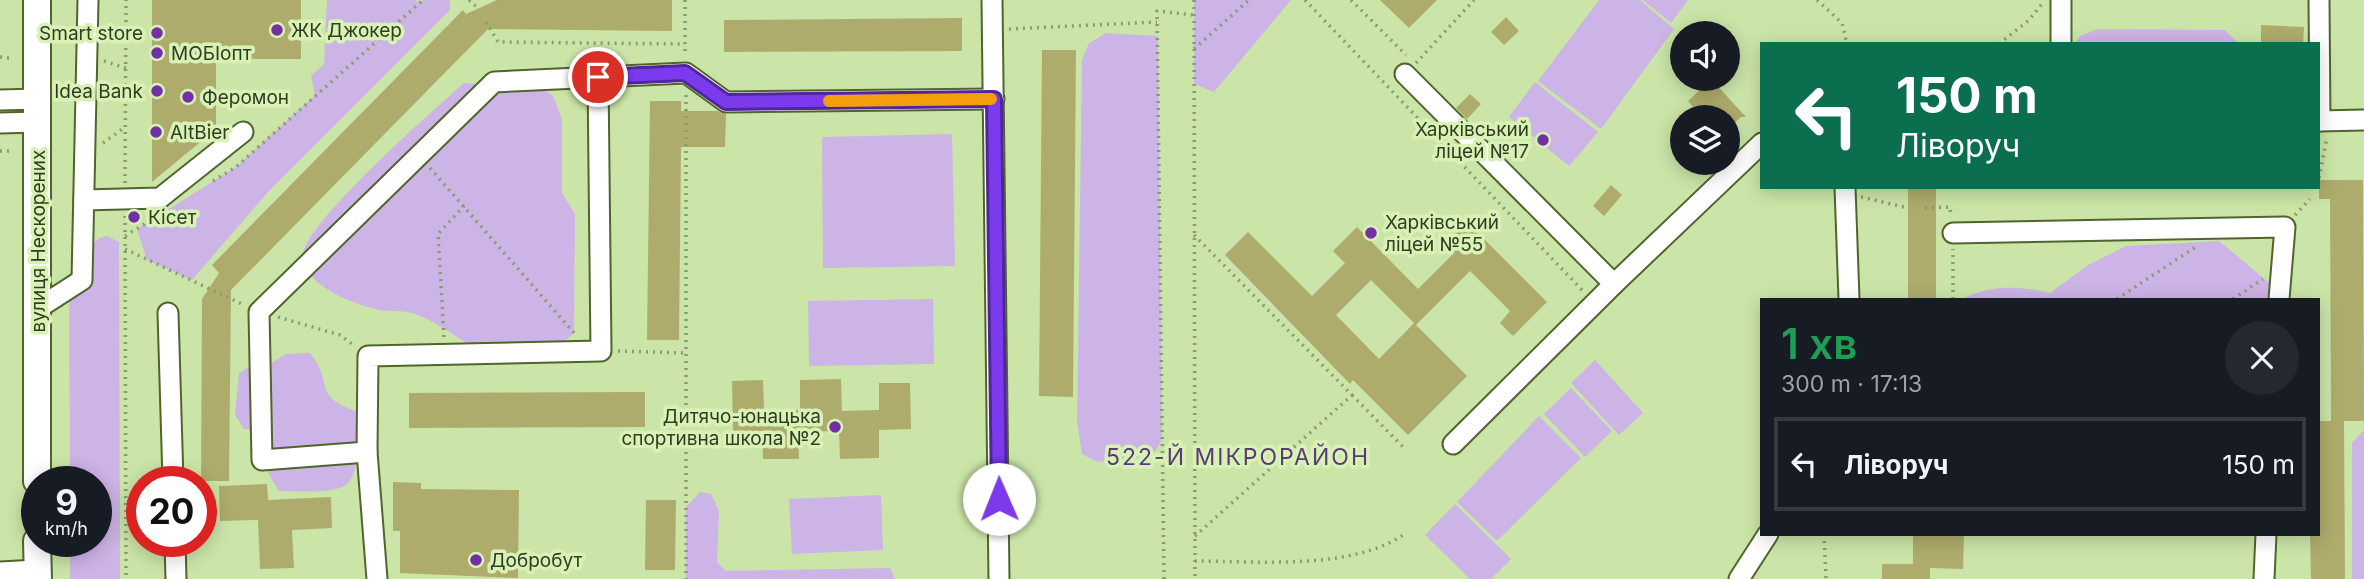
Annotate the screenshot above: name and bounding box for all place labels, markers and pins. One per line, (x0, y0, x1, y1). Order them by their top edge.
place label: ЖК Джокер (291, 19, 402, 42)
place label: Smart store (39, 22, 143, 45)
marker: ЖК Джокер (269, 22, 285, 38)
marker: Smart store (149, 25, 165, 41)
place label: МОБІопт (171, 42, 252, 65)
marker: МОБІопт (149, 45, 165, 61)
pin (568, 47, 628, 107)
place label: Idea Bank (54, 80, 144, 103)
marker: Idea Bank (149, 83, 165, 99)
place label: Феромон (202, 86, 289, 109)
marker: Феромон (180, 89, 196, 105)
place label: Харківський ліцей №17 (1415, 118, 1529, 163)
place label: AltBier (170, 121, 229, 144)
marker: AltBier (148, 124, 164, 140)
marker: Харківський ліцей №17 (1535, 132, 1551, 148)
place label: Кісет (148, 206, 197, 229)
marker: Кісет (126, 209, 142, 225)
place label: Харківський ліцей №55 (1385, 211, 1499, 256)
marker: Харківський ліцей №55 (1363, 225, 1379, 241)
place label: Дитячо-юнацька спортивна школа №2 (621, 405, 821, 450)
marker: Дитячо-юнацька спортивна школа №2 (827, 419, 843, 435)
place label: Добробут (490, 549, 582, 572)
marker: Добробут (468, 552, 484, 568)

